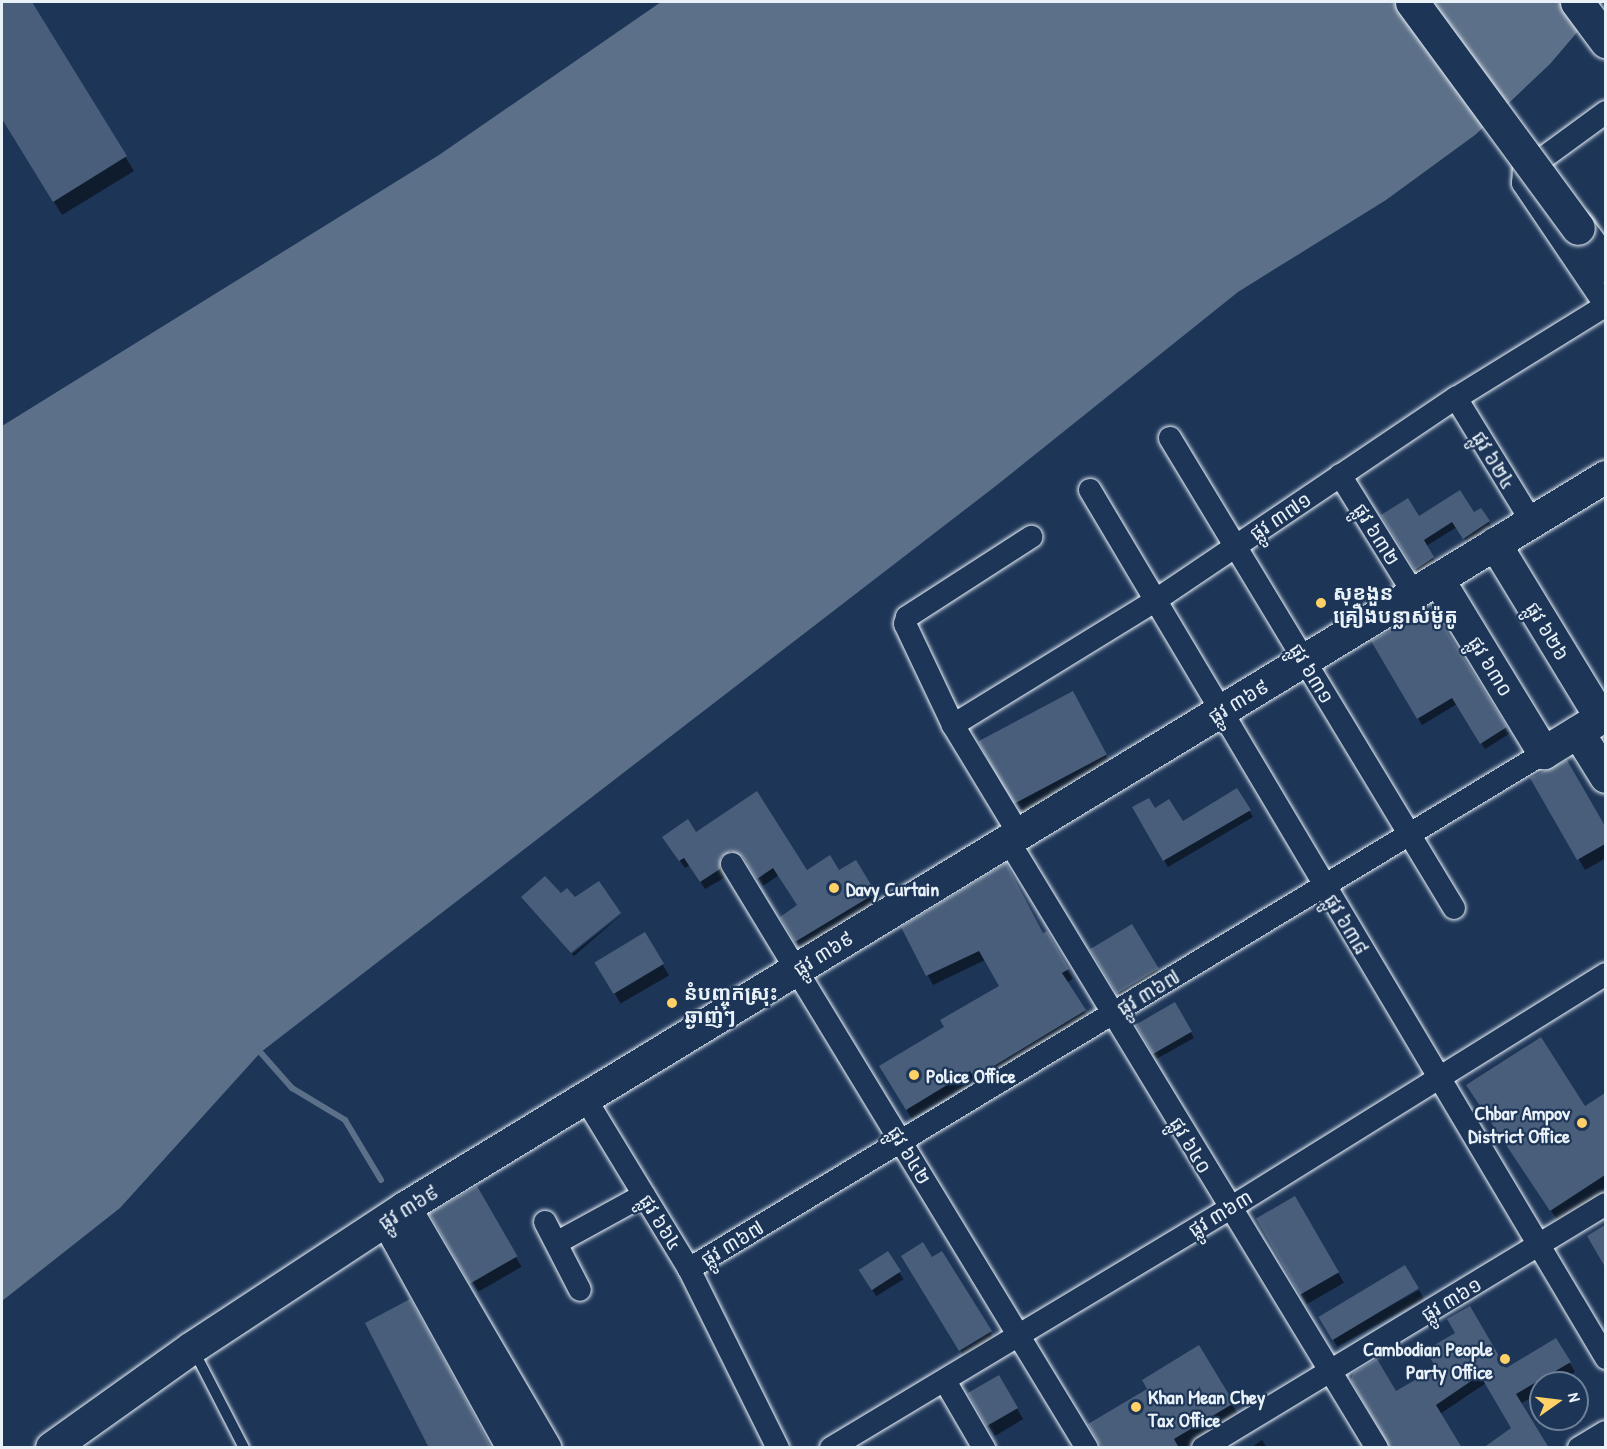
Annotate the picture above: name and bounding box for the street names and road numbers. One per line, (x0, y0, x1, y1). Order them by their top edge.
street label: ផ្លូវ ៦២៤ (1467, 426, 1521, 494)
street label: ផ្លូវ ៣៧១ (1245, 487, 1315, 545)
street label: ផ្លូវ ៦៣២ (1349, 498, 1405, 570)
street label: ផ្លូវ ៦២៦ (1521, 597, 1575, 665)
street label: ផ្លូវ ៦៣០ (1464, 631, 1518, 701)
street label: ផ្លូវ ៦៣១ (1285, 638, 1339, 708)
street label: ផ្លូវ ៣៦៩ (1203, 674, 1273, 728)
street label: ផ្លូវ ៦៣៨ (1320, 889, 1374, 959)
street label: ផ្លូវ ៣៦៩ (788, 925, 858, 981)
street label: ផ្លូវ ៣៦៧ (1112, 964, 1184, 1020)
street label: ផ្លូវ ៦៤០ (1165, 1112, 1217, 1178)
street label: ផ្លូវ ៦៤២ (883, 1121, 937, 1189)
street label: ផ្លូវ ៣៦៩ (373, 1179, 443, 1235)
street label: ផ្លូវ ៣៦៣ (1183, 1184, 1257, 1242)
street label: ផ្លូវ ៦៦៤ (634, 1189, 688, 1255)
street label: ផ្លូវ ៣៦៧ (696, 1215, 768, 1271)
street label: ផ្លូវ ៣៦១ (1416, 1272, 1486, 1326)

